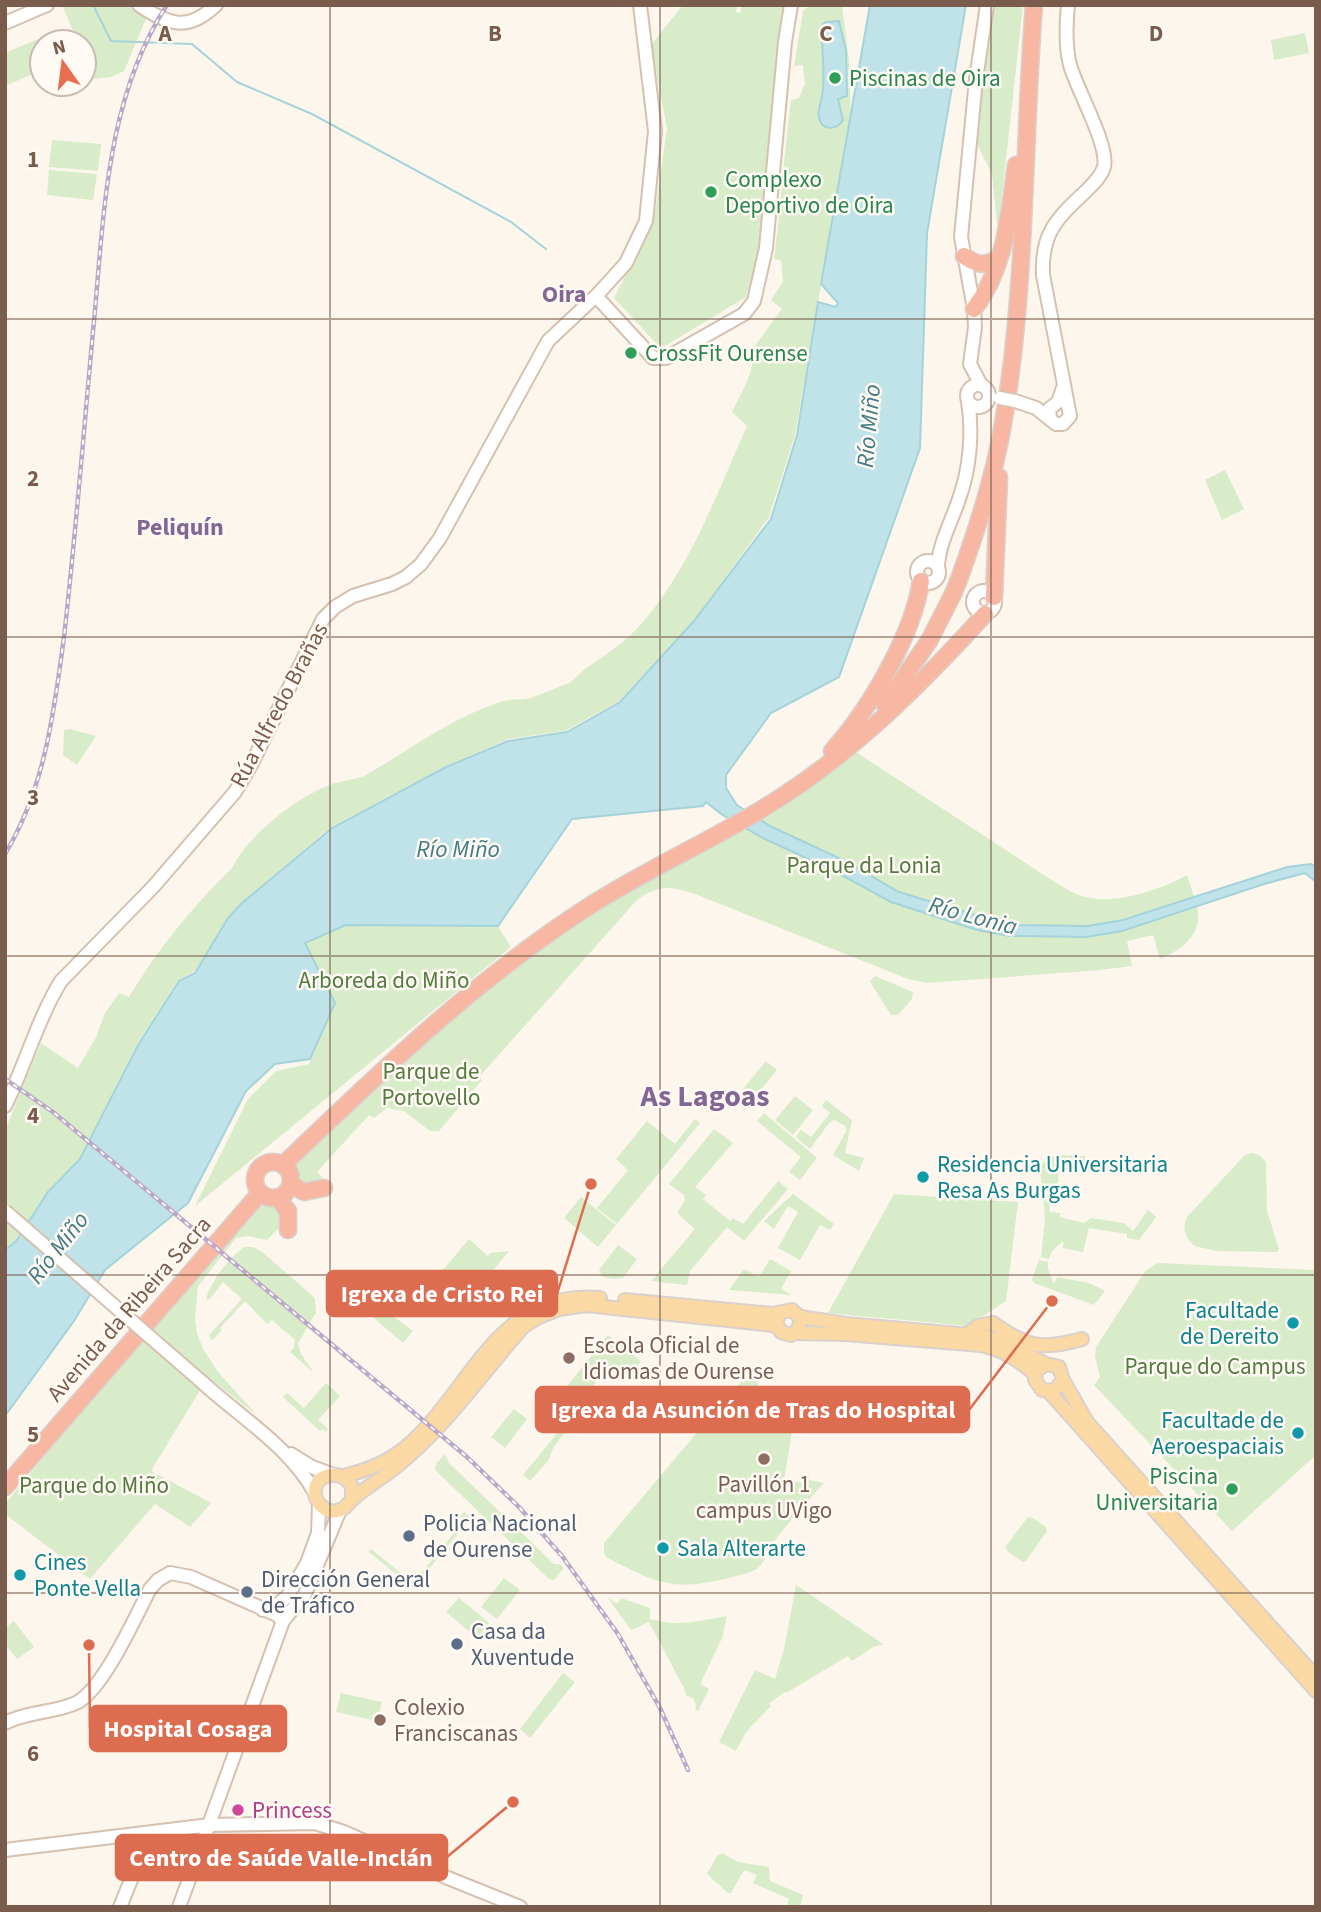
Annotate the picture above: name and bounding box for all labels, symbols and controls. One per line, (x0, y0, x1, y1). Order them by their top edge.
text: A (157, 17, 172, 50)
text: B (488, 17, 502, 50)
text: C (819, 17, 833, 50)
text: D (1149, 17, 1163, 50)
north arrow (28, 28, 98, 98)
text: N (50, 33, 69, 63)
place label: Piscinas de Oira (849, 62, 1001, 95)
marker: Piscinas de Oira (827, 70, 843, 86)
text: 1 (27, 143, 39, 176)
place label: Complexo Deportivo de Oira (725, 163, 894, 222)
marker: Complexo Deportivo de Oira (703, 184, 719, 200)
district label: Oira (542, 277, 586, 312)
place label: CrossFit Ourense (645, 337, 808, 370)
marker: CrossFit Ourense (623, 345, 639, 361)
water label: Río Miño (848, 383, 890, 469)
text: 2 (27, 462, 39, 495)
district label: Peliquín (136, 510, 224, 545)
street label: Rúa Alfredo Brañas (222, 617, 336, 793)
text: 3 (27, 781, 39, 814)
water label: Río Miño (416, 832, 500, 867)
park label: Parque da Lonia (787, 849, 941, 882)
water label: Río Lonia (925, 887, 1021, 945)
park label: Arboreda do Miño (298, 964, 470, 997)
park label: Parque de Portovello (381, 1055, 481, 1114)
district label: As Lagoas (639, 1075, 770, 1118)
text: 4 (27, 1099, 39, 1132)
place label: Residencia Universitaria Resa As Burgas (937, 1148, 1168, 1207)
marker: Residencia Universitaria Resa As Burgas (915, 1169, 931, 1185)
water label: Río Miño (18, 1204, 98, 1292)
street label: Avenida da Ribeira Sacra (39, 1209, 219, 1409)
callout: Igrexa de Cristo Rei (327, 1271, 557, 1316)
text: Igrexa de Cristo Rei (341, 1277, 543, 1312)
place label: Facultade de Dereito (1180, 1294, 1279, 1353)
marker: Facultade de Dereito (1285, 1315, 1301, 1331)
place label: Escola Oficial de Idiomas de Ourense (583, 1329, 774, 1388)
marker: Escola Oficial de Idiomas de Ourense (561, 1350, 577, 1366)
park label: Parque do Campus (1124, 1350, 1306, 1383)
callout: Igrexa da Asunción de Tras do Hospital (536, 1387, 969, 1432)
text: Igrexa da Asunción de Tras do Hospital (551, 1393, 955, 1428)
place label: Facultade de Aeroespaciais (1152, 1404, 1284, 1463)
text: 5 (27, 1418, 39, 1451)
marker: Facultade de Aeroespaciais (1290, 1425, 1306, 1441)
marker: Pavillón 1 campus UVigo (756, 1451, 772, 1467)
place label: Piscina Universitaria (1096, 1460, 1218, 1519)
place label: Pavillón 1 campus UVigo (696, 1468, 832, 1527)
park label: Parque do Miño (19, 1469, 169, 1502)
marker: Piscina Universitaria (1224, 1481, 1240, 1497)
place label: Policia Nacional de Ourense (423, 1507, 577, 1566)
marker: Policia Nacional de Ourense (401, 1528, 417, 1544)
place label: Sala Alterarte (677, 1532, 806, 1565)
marker: Sala Alterarte (655, 1540, 671, 1556)
place label: Cines Ponte Vella (34, 1546, 141, 1605)
place label: Dirección General de Tráfico (261, 1563, 430, 1622)
marker: Cines Ponte Vella (12, 1567, 28, 1583)
marker: Dirección General de Tráfico (239, 1584, 255, 1600)
place label: Casa da Xuventude (471, 1615, 574, 1674)
marker: Casa da Xuventude (449, 1636, 465, 1652)
place label: Colexio Franciscanas (394, 1691, 518, 1750)
callout: Hospital Cosaga (90, 1706, 286, 1751)
text: Hospital Cosaga (104, 1712, 272, 1747)
marker: Colexio Franciscanas (372, 1712, 388, 1728)
text: 6 (27, 1737, 39, 1770)
place label: Princess (252, 1794, 332, 1827)
marker: Princess (230, 1802, 246, 1818)
callout: Centro de Saúde Valle-Inclán (116, 1835, 447, 1880)
text: Centro de Saúde Valle-Inclán (129, 1841, 433, 1876)

